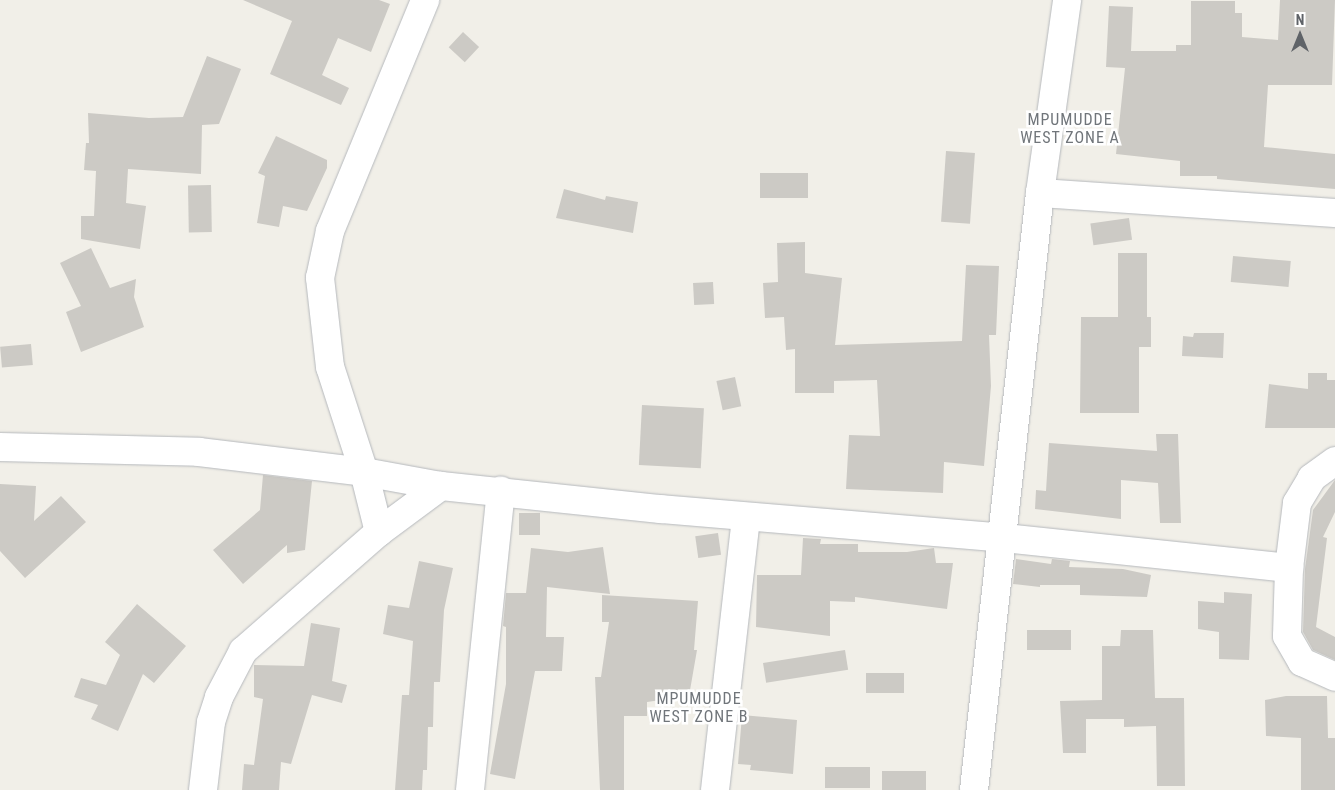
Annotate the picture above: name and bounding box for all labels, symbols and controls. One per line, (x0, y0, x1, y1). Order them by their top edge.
north arrow (1275, 10, 1325, 60)
text: N (1296, 12, 1304, 28)
district label: MPUMUDDE WEST ZONE A (1019, 110, 1121, 148)
district label: MPUMUDDE WEST ZONE B (648, 689, 750, 727)

